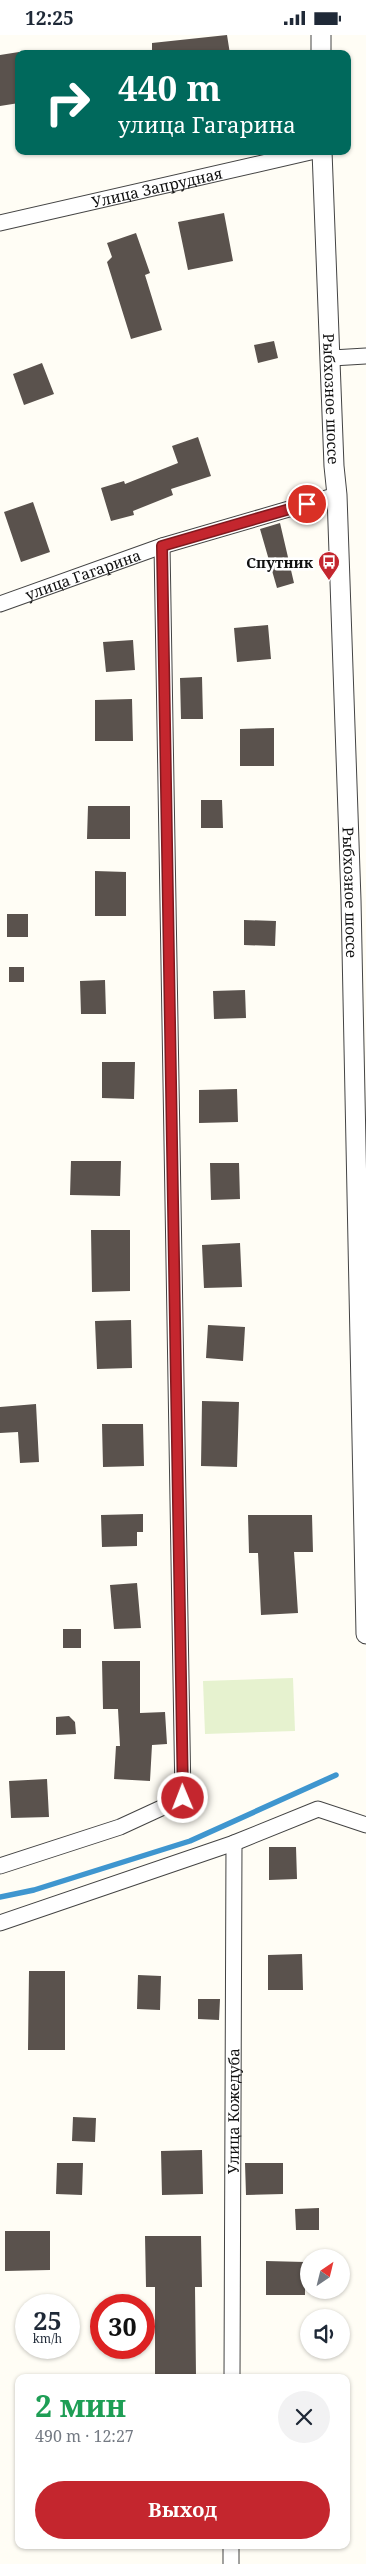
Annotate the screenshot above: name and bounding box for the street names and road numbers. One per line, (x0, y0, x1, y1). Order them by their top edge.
street label: Улица Запрудная (90, 163, 224, 212)
street label: Рыбхозное шоссе (319, 333, 344, 465)
street label: улица Гагарина (22, 544, 143, 604)
street label: Рыбхозное шоссе (338, 827, 362, 958)
street label: Улица Кожедуба (223, 2048, 243, 2174)

